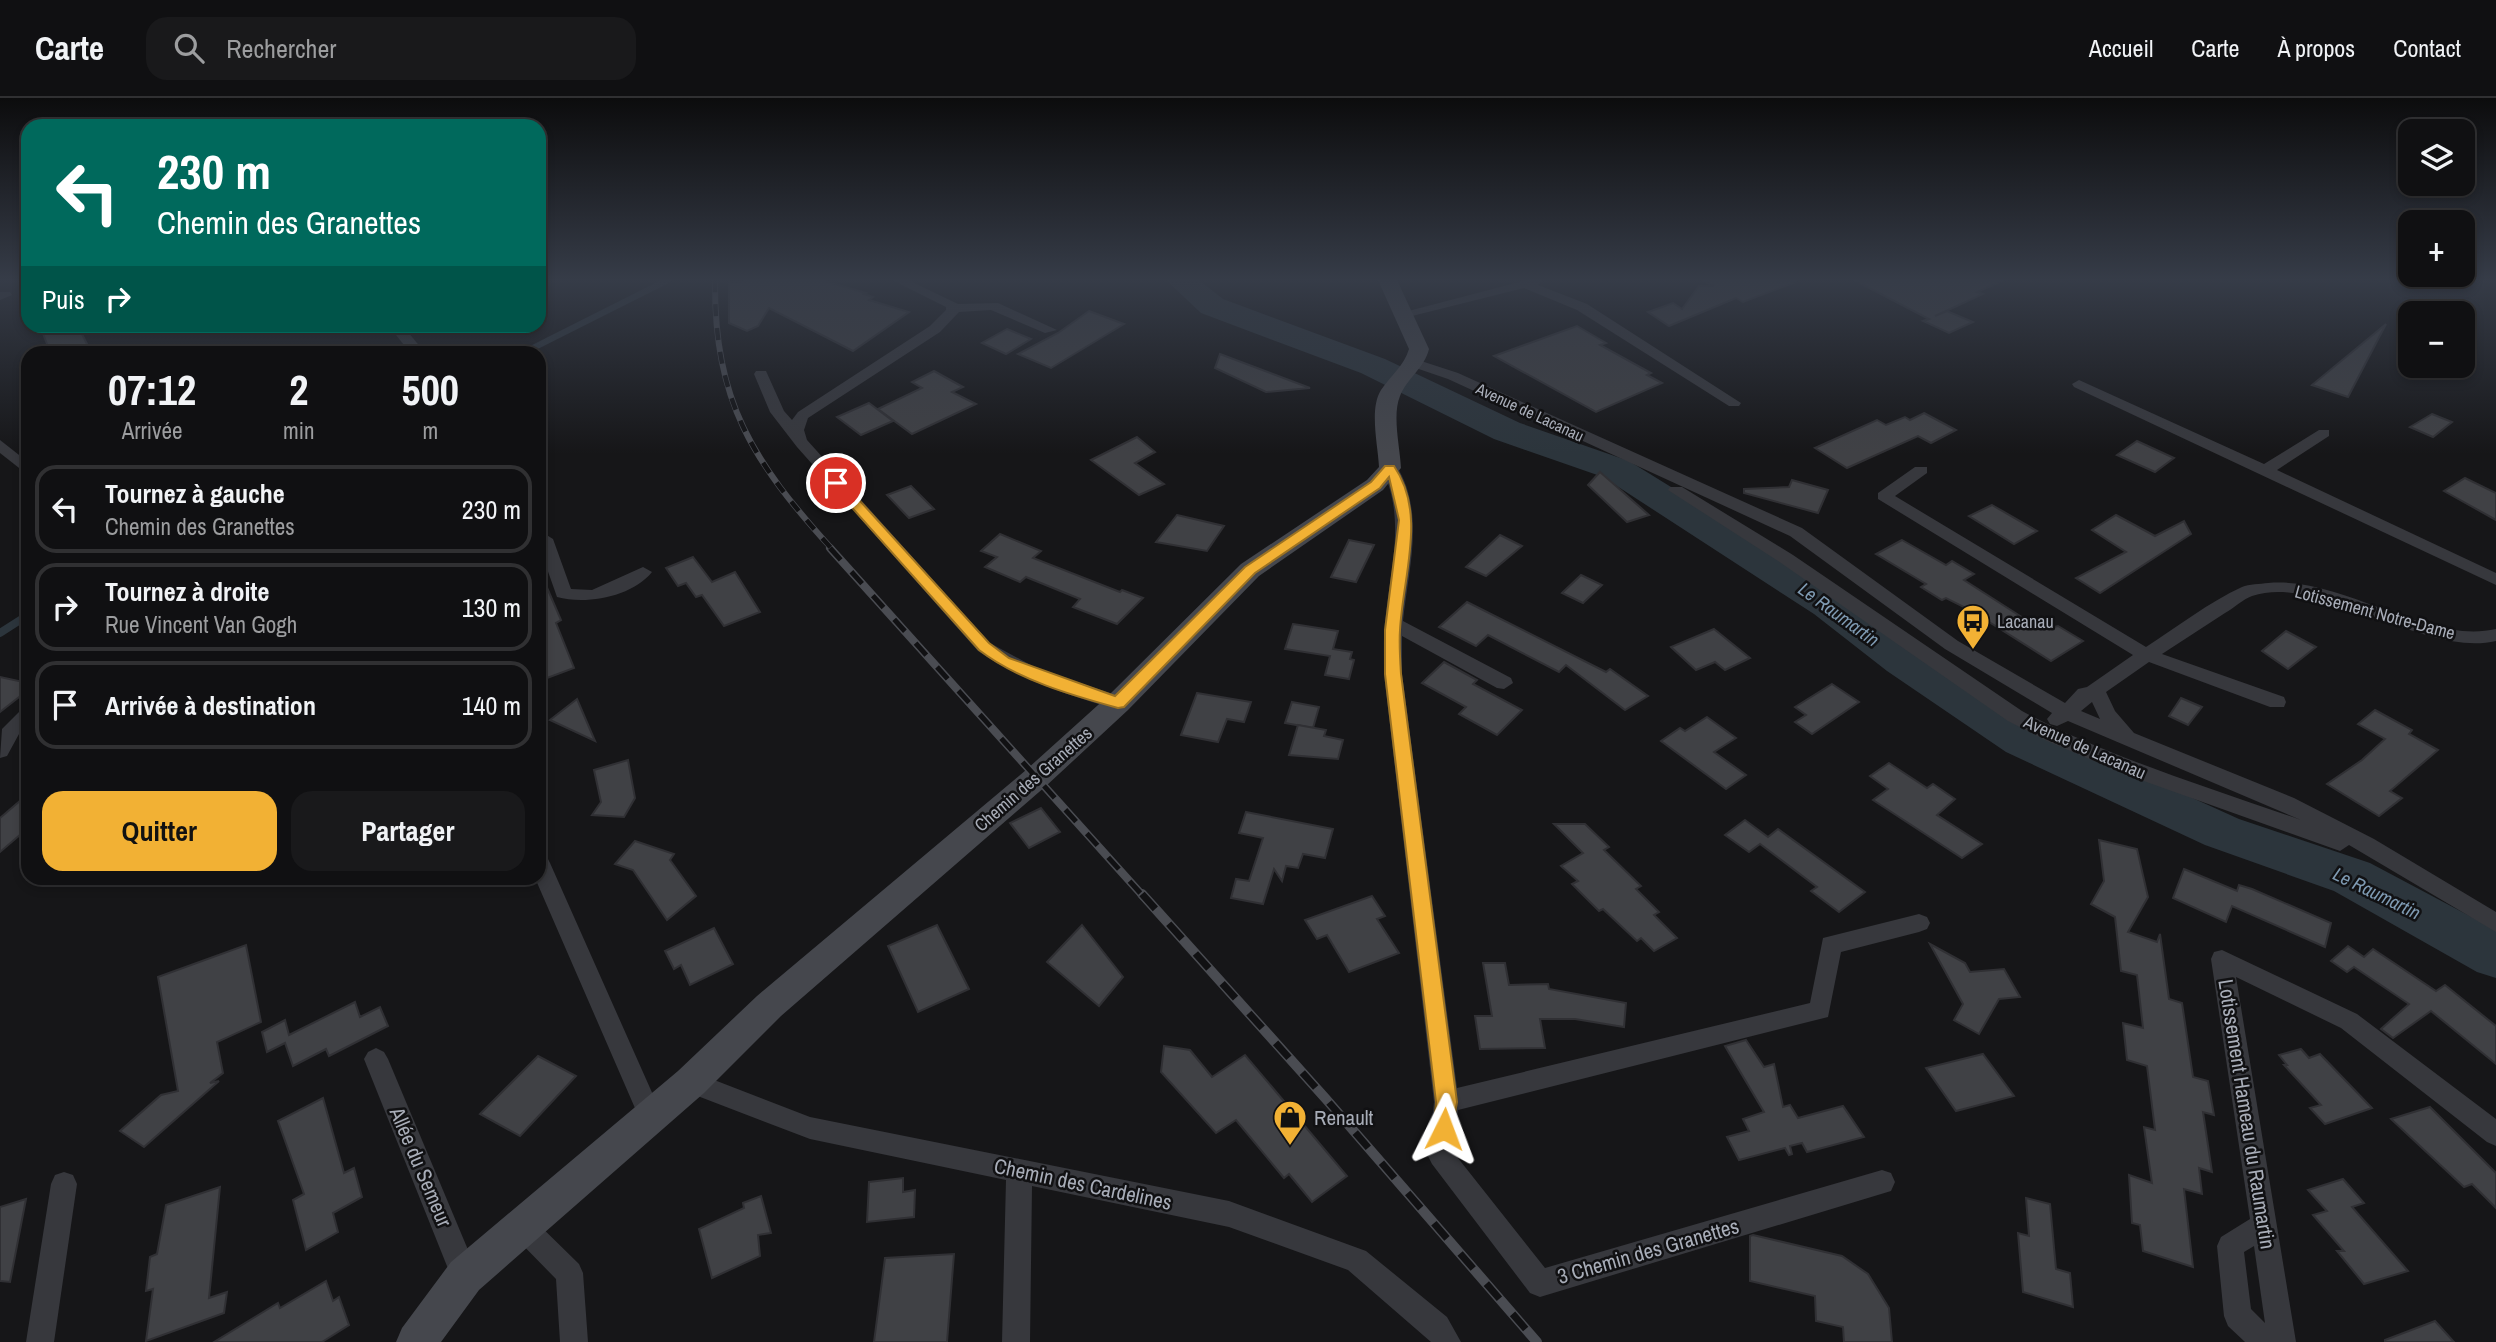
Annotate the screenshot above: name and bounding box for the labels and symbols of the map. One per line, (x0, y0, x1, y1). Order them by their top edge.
street label: Avenue de Lacanau (1472, 377, 1587, 447)
pin (806, 453, 866, 513)
water label: Le Raumartin (1793, 576, 1885, 652)
street label: Lotissement Notre-Dame (2292, 579, 2458, 645)
bus stop icon: Lacanau (1954, 602, 1992, 651)
place label: Lacanau (1997, 609, 2054, 634)
street label: Avenue de Lacanau (2019, 709, 2150, 785)
street label: Chemin des Granettes (969, 721, 1097, 837)
water label: Le Raumartin (2329, 861, 2425, 925)
street label: Lotissement Hameau du Raumartin (2211, 977, 2283, 1251)
position arrow (1407, 1092, 1481, 1166)
shop icon: Renault (1271, 1098, 1309, 1147)
street label: Allée du Semeur (382, 1102, 459, 1231)
place label: Renault (1314, 1103, 1374, 1132)
street label: Chemin des Cardelines (992, 1151, 1174, 1217)
street label: 3 Chemin des Granettes (1554, 1211, 1742, 1291)

